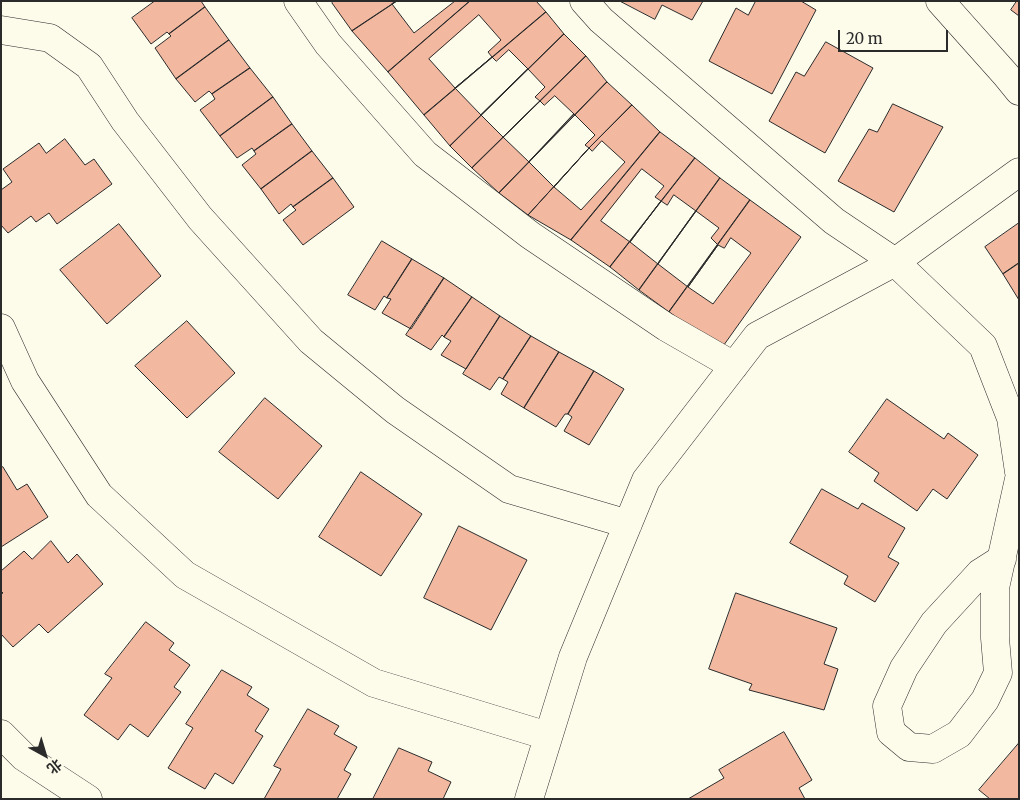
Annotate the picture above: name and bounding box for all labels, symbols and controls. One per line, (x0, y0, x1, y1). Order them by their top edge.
scale bar (840, 20, 950, 52)
text: 20 m (846, 29, 883, 48)
north arrow (20, 730, 70, 780)
text: 北 (43, 755, 66, 778)

